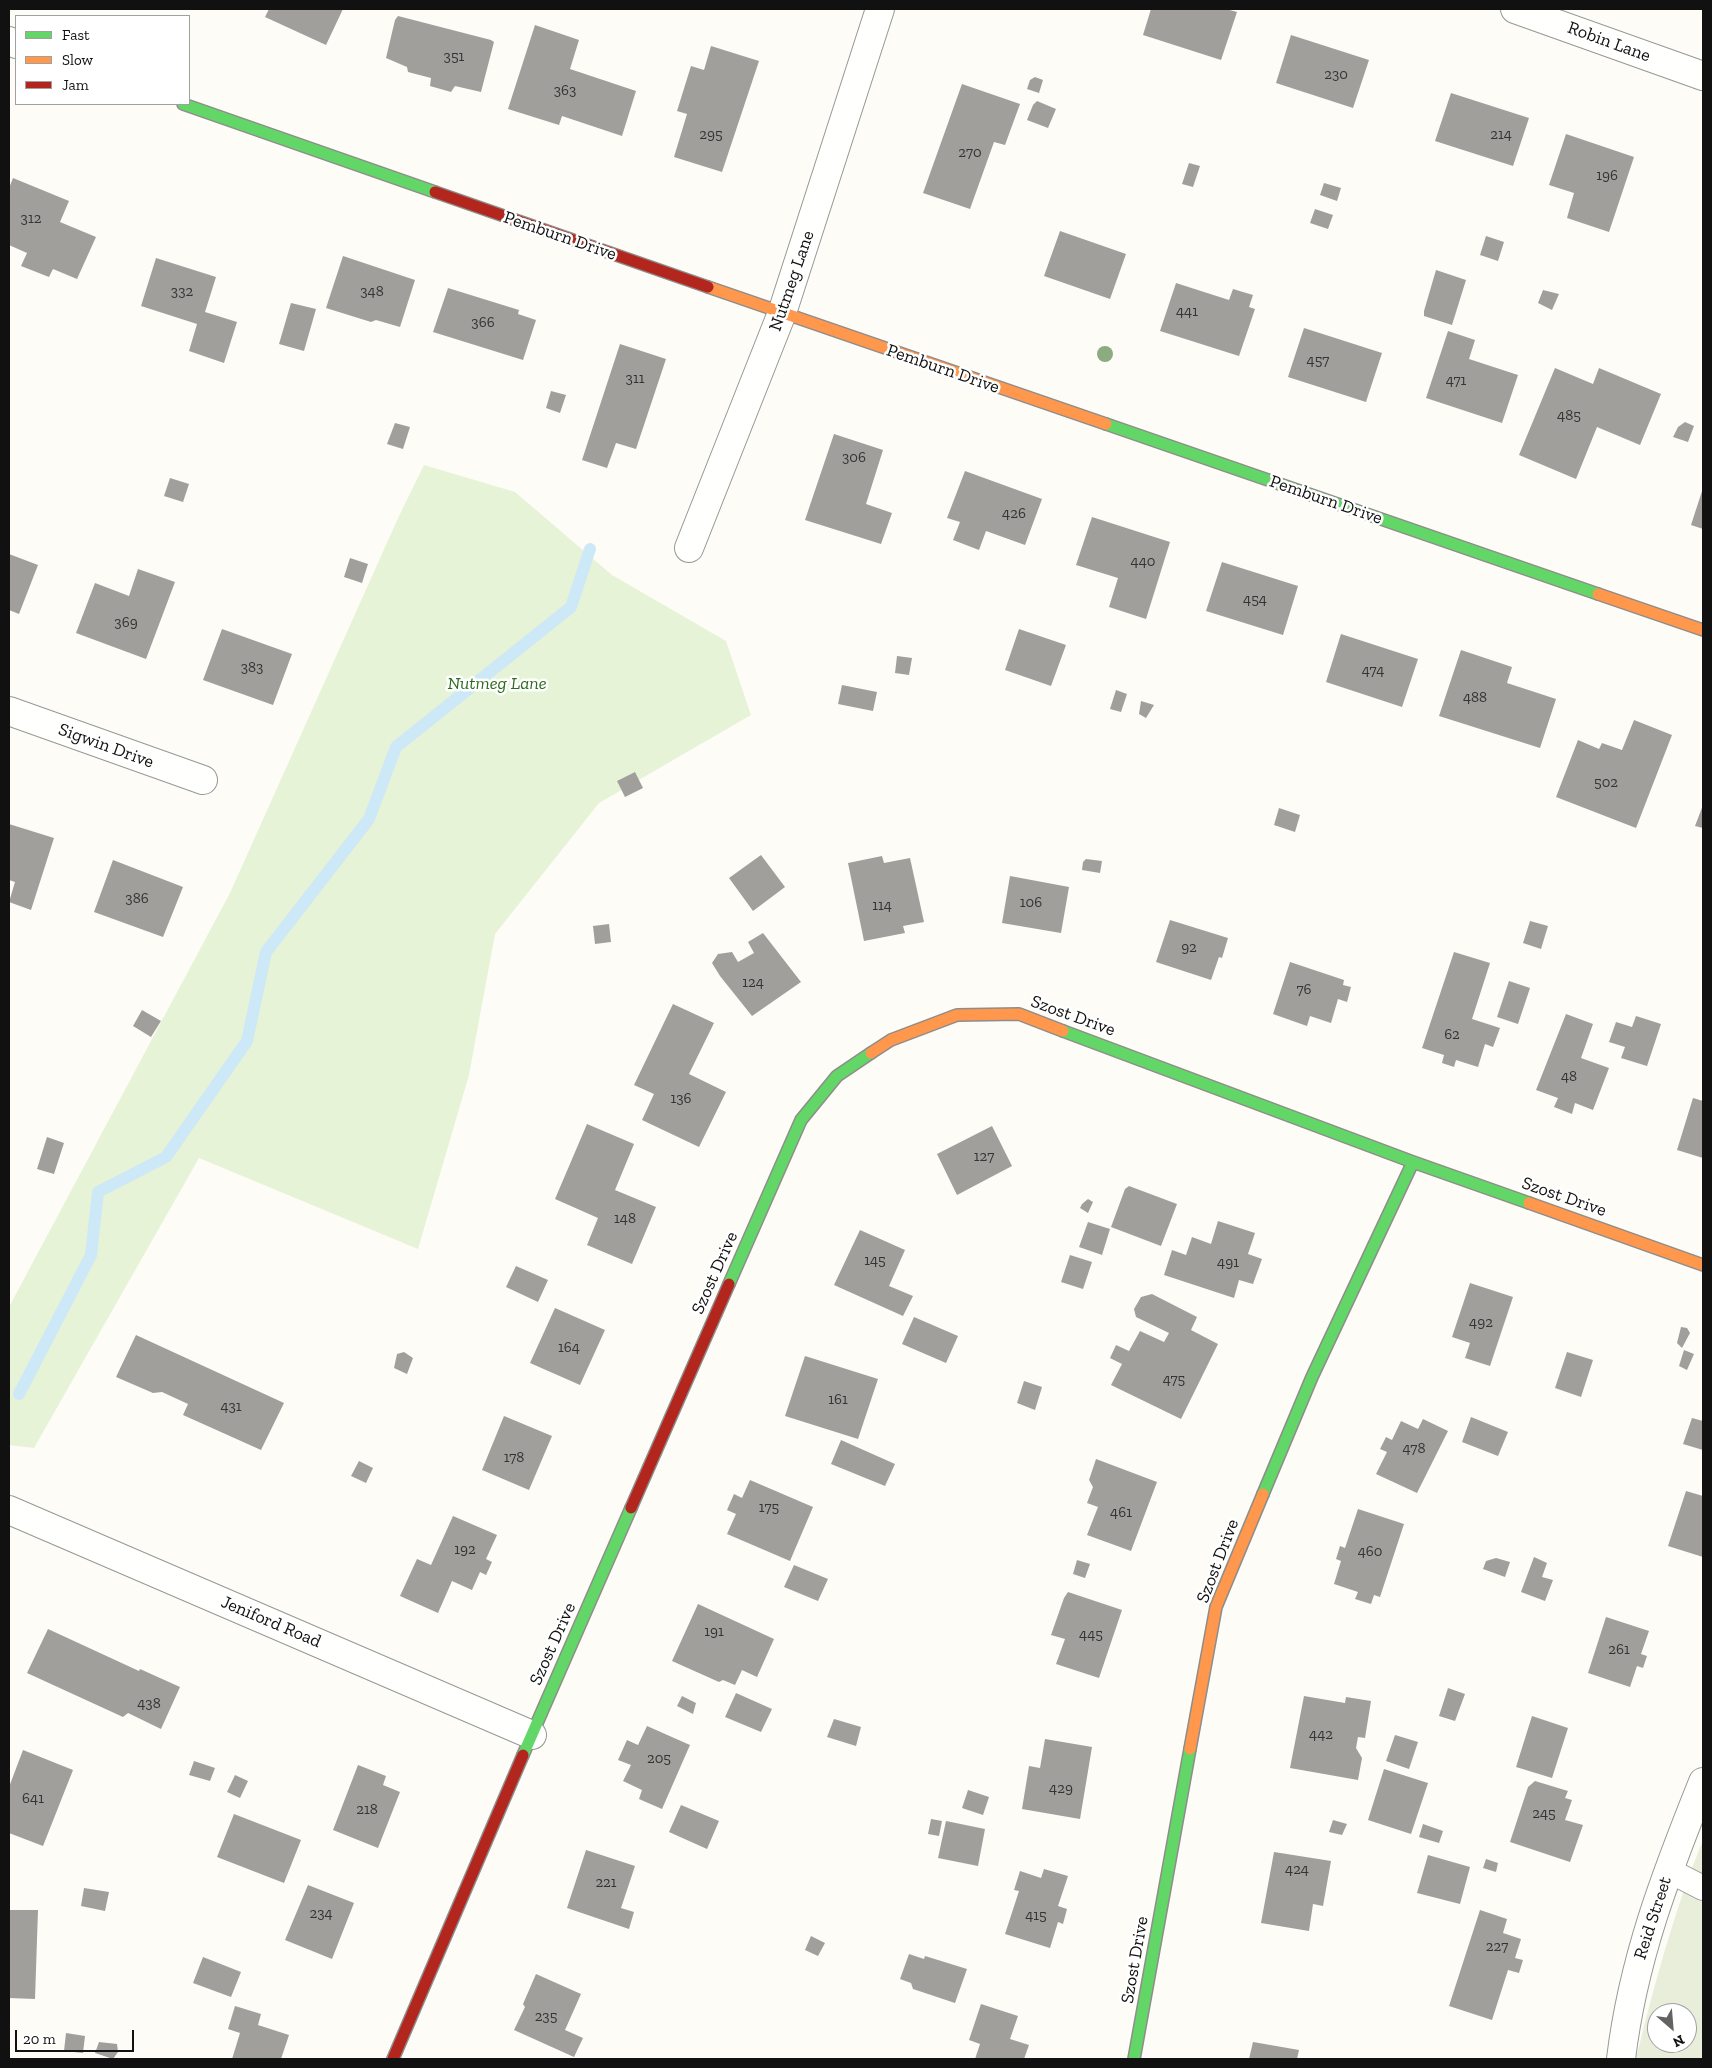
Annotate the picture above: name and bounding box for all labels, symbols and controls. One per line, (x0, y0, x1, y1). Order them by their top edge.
legend (15, 15, 190, 105)
street label: Robin Lane (1565, 17, 1653, 67)
text: Fast (62, 26, 90, 44)
house number: 351 (444, 48, 464, 66)
text: Slow (62, 51, 93, 69)
house number: 230 (1324, 66, 1348, 84)
text: Jam (62, 76, 89, 94)
house number: 363 (554, 82, 576, 100)
house number: 295 (699, 126, 723, 144)
house number: 214 (1490, 126, 1512, 144)
house number: 270 (958, 144, 982, 162)
house number: 196 (1596, 167, 1618, 185)
street label: Pemburn Drive (501, 207, 619, 265)
house number: 312 (21, 210, 41, 228)
street label: Nutmeg Lane (765, 228, 819, 334)
house number: 332 (171, 283, 193, 301)
house number: 348 (360, 283, 384, 301)
house number: 441 (1176, 303, 1198, 321)
house number: 366 (471, 314, 495, 332)
street label: Pemburn Drive (884, 340, 1002, 398)
house number: 457 (1307, 352, 1329, 370)
house number: 311 (626, 370, 644, 388)
house number: 471 (1446, 372, 1466, 390)
house number: 485 (1557, 407, 1581, 425)
house number: 306 (842, 449, 866, 467)
street label: Pemburn Drive (1267, 471, 1385, 529)
house number: 426 (1002, 505, 1026, 523)
house number: 440 (1131, 553, 1155, 571)
house number: 454 (1243, 591, 1267, 609)
house number: 369 (114, 614, 138, 632)
house number: 383 (241, 659, 263, 677)
house number: 474 (1362, 662, 1384, 680)
park label: Nutmeg Lane (447, 673, 547, 695)
house number: 488 (1463, 689, 1487, 707)
street label: Sigwin Drive (55, 719, 157, 773)
house number: 502 (1594, 774, 1618, 792)
house number: 386 (125, 890, 149, 908)
house number: 106 (1020, 894, 1042, 912)
house number: 114 (872, 897, 892, 915)
house number: 92 (1181, 939, 1197, 957)
house number: 124 (742, 974, 764, 992)
house number: 76 (1296, 981, 1312, 999)
street label: Szost Drive (1028, 991, 1118, 1041)
house number: 62 (1444, 1026, 1460, 1044)
house number: 48 (1561, 1068, 1577, 1086)
house number: 136 (670, 1090, 692, 1108)
house number: 127 (974, 1148, 994, 1166)
street label: Szost Drive (1519, 1172, 1609, 1222)
house number: 148 (614, 1210, 636, 1228)
street label: Szost Drive (687, 1228, 743, 1318)
house number: 145 (864, 1252, 886, 1270)
house number: 491 (1217, 1254, 1239, 1272)
house number: 492 (1469, 1314, 1493, 1332)
house number: 164 (558, 1339, 580, 1357)
house number: 475 (1163, 1371, 1185, 1389)
house number: 161 (828, 1391, 848, 1409)
house number: 431 (220, 1398, 242, 1416)
house number: 478 (1403, 1440, 1425, 1458)
house number: 178 (504, 1449, 524, 1467)
house number: 175 (759, 1499, 779, 1517)
house number: 461 (1110, 1504, 1132, 1522)
street label: Szost Drive (1192, 1516, 1244, 1606)
house number: 192 (454, 1541, 476, 1559)
house number: 460 (1358, 1543, 1382, 1561)
street label: Jeniford Road (218, 1591, 324, 1653)
street label: Szost Drive (525, 1599, 581, 1689)
house number: 191 (704, 1623, 724, 1641)
house number: 445 (1079, 1626, 1103, 1644)
house number: 261 (1608, 1641, 1630, 1659)
house number: 438 (137, 1695, 161, 1713)
house number: 442 (1309, 1726, 1333, 1744)
house number: 205 (647, 1750, 671, 1768)
house number: 429 (1049, 1780, 1073, 1798)
house number: 641 (22, 1790, 44, 1808)
house number: 218 (356, 1801, 378, 1819)
house number: 245 (1532, 1805, 1556, 1823)
house number: 424 (1285, 1861, 1309, 1879)
house number: 221 (595, 1874, 617, 1892)
street label: Reid Street (1629, 1874, 1677, 1962)
house number: 234 (309, 1905, 333, 1923)
house number: 415 (1025, 1907, 1047, 1925)
street label: Szost Drive (1117, 1915, 1153, 2005)
house number: 227 (1486, 1938, 1508, 1956)
north arrow (1647, 2003, 1697, 2053)
house number: 235 (535, 2008, 557, 2026)
scale bar (18, 2020, 136, 2052)
text: 20 m (23, 2030, 56, 2048)
text: N (1670, 2031, 1687, 2051)

